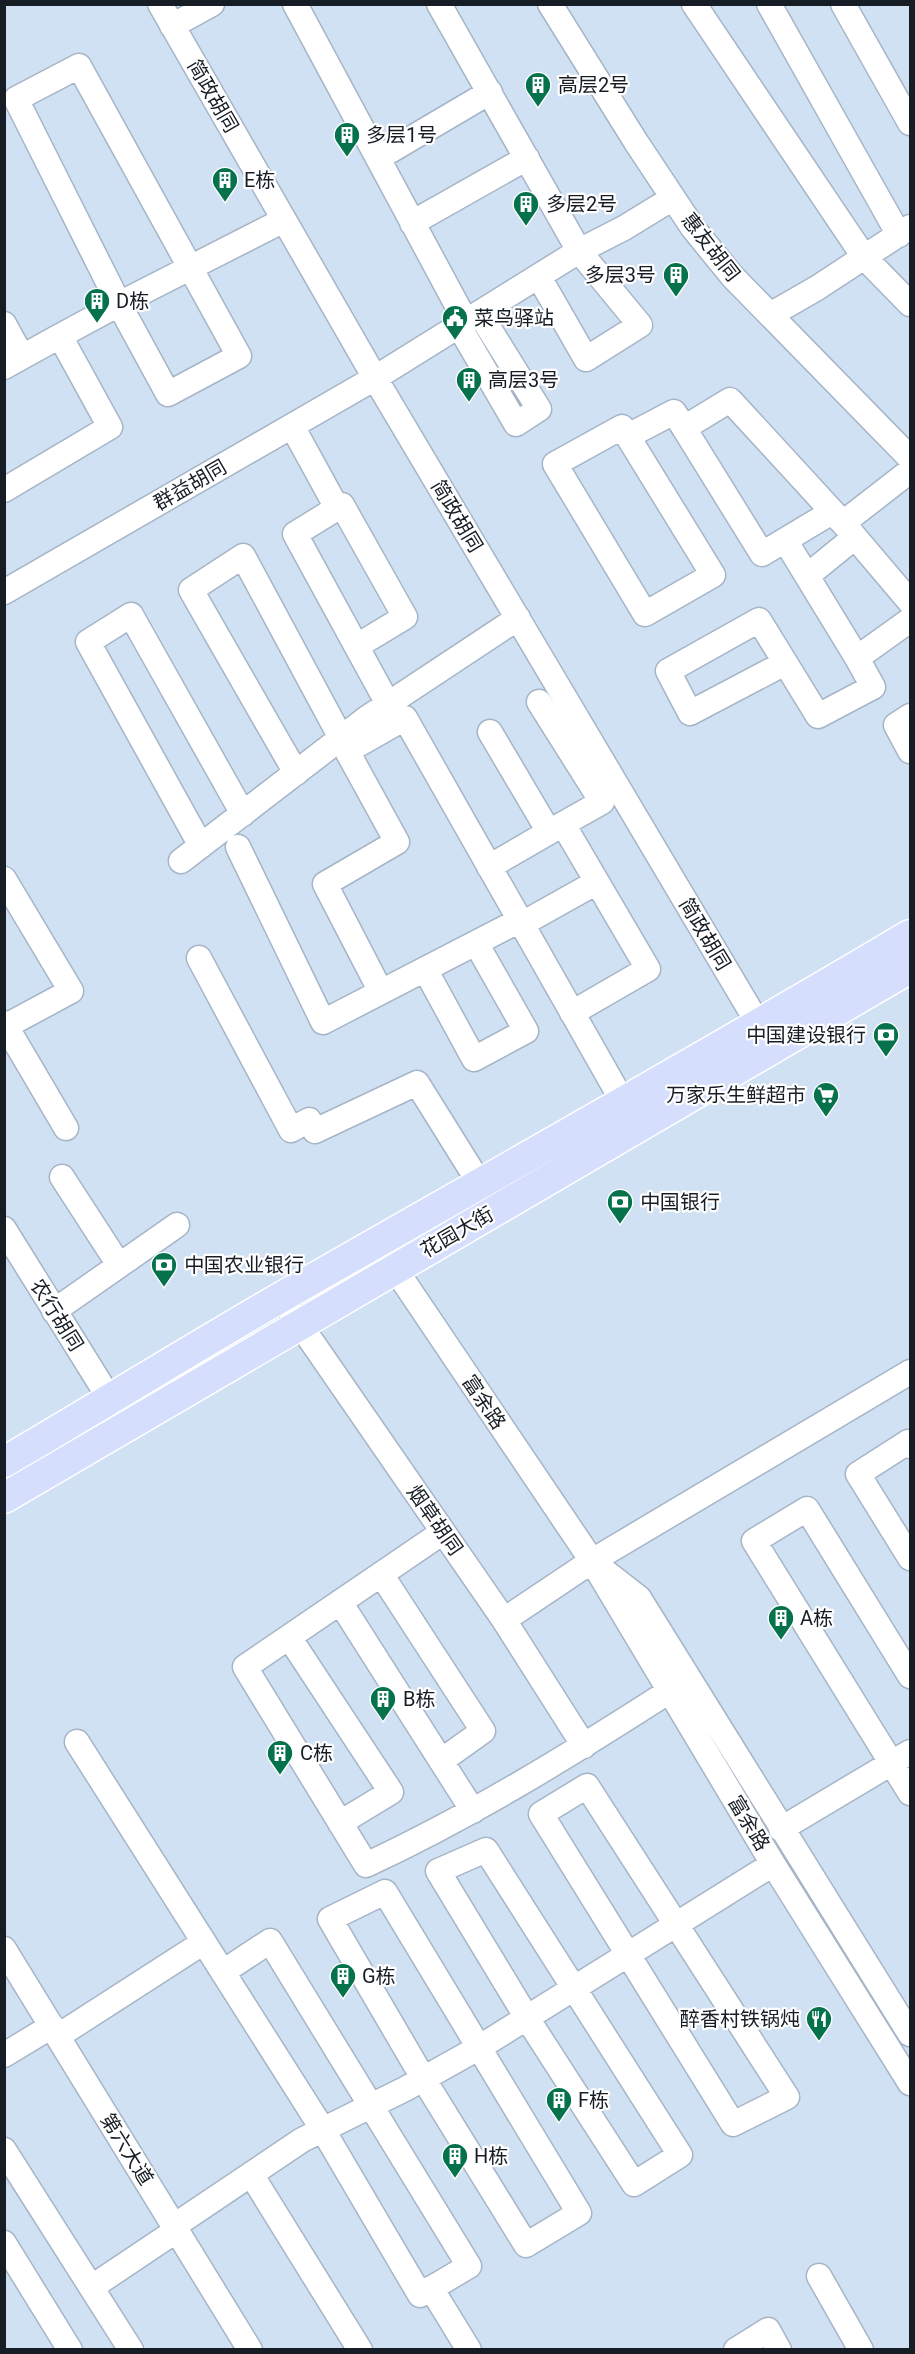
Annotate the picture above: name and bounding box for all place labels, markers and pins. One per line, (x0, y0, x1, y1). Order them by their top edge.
building icon: 高层2号 (523, 70, 553, 108)
place label: 高层2号 (558, 73, 629, 97)
building icon: 多层1号 (332, 120, 362, 158)
place label: 多层1号 (366, 123, 437, 147)
building icon: E栋 (210, 165, 240, 203)
place label: E栋 (244, 168, 275, 192)
building icon: 多层2号 (511, 189, 541, 227)
place label: 多层2号 (546, 192, 617, 216)
building icon: 多层3号 (661, 260, 691, 298)
place label: 多层3号 (585, 263, 656, 287)
building icon: D栋 (82, 286, 112, 324)
place label: D栋 (116, 289, 149, 313)
public building icon: 菜鸟驿站 (440, 303, 470, 341)
place label: 菜鸟驿站 (474, 306, 554, 330)
building icon: 高层3号 (454, 365, 484, 403)
place label: 高层3号 (488, 368, 559, 392)
bank icon: 中国建设银行 (871, 1020, 901, 1058)
place label: 中国建设银行 (746, 1023, 866, 1047)
supermarket icon: 万家乐生鲜超市 (811, 1080, 841, 1118)
place label: 万家乐生鲜超市 (666, 1083, 806, 1107)
bank icon: 中国银行 (605, 1187, 635, 1225)
place label: 中国银行 (640, 1190, 720, 1214)
bank icon: 中国农业银行 (149, 1250, 179, 1288)
place label: 中国农业银行 (184, 1253, 304, 1277)
building icon: A栋 (766, 1603, 796, 1641)
place label: A栋 (800, 1606, 833, 1630)
building icon: B栋 (368, 1684, 398, 1722)
place label: B栋 (403, 1687, 435, 1711)
building icon: C栋 (265, 1738, 295, 1776)
place label: C栋 (300, 1741, 333, 1765)
building icon: G栋 (328, 1961, 358, 1999)
place label: G栋 (362, 1964, 396, 1988)
restaurant icon: 醉香村铁锅炖 (804, 2004, 834, 2042)
place label: 醉香村铁锅炖 (680, 2007, 800, 2031)
building icon: F栋 (544, 2085, 574, 2123)
place label: F栋 (578, 2088, 609, 2112)
building icon: H栋 (440, 2141, 470, 2179)
place label: H栋 (474, 2144, 508, 2168)

